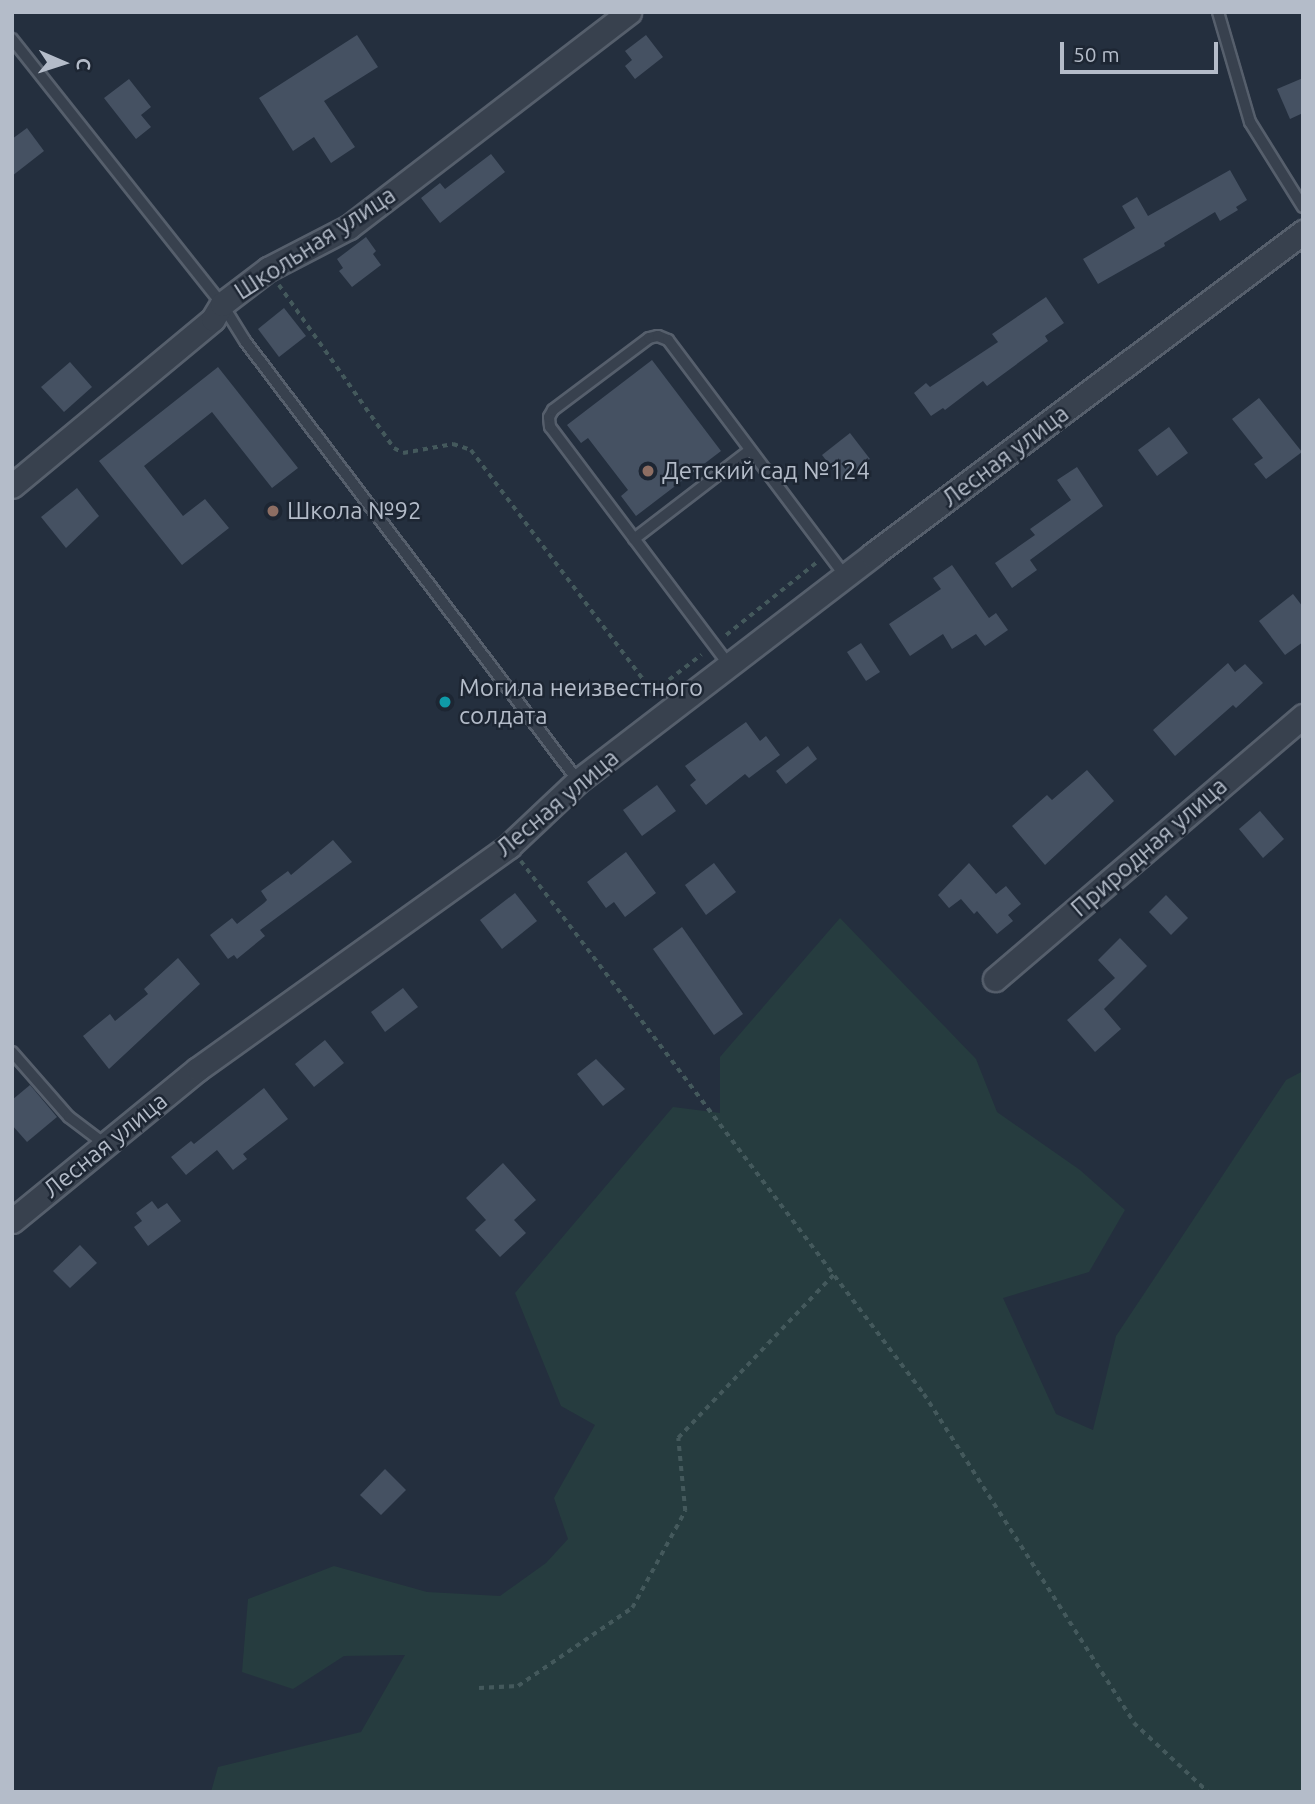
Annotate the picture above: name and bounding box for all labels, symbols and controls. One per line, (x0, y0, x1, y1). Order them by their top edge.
north arrow (28, 28, 98, 98)
scale bar (1063, 28, 1220, 72)
text: 50 m (1073, 42, 1120, 66)
text: С (73, 57, 95, 71)
street label: Школьная улица (229, 180, 401, 306)
street label: Лесная улица (936, 399, 1074, 513)
place label: Детский сад №124 (662, 457, 870, 485)
marker: Детский сад №124 (640, 463, 656, 479)
place label: Школа №92 (287, 497, 422, 525)
marker: Школа №92 (265, 503, 281, 519)
place label: Могила неизвестного солдата (459, 674, 703, 730)
marker: Могила неизвестного солдата (437, 694, 453, 710)
street label: Лесная улица (490, 743, 624, 863)
street label: Природная улица (1065, 771, 1233, 923)
street label: Лесная улица (37, 1086, 173, 1204)

